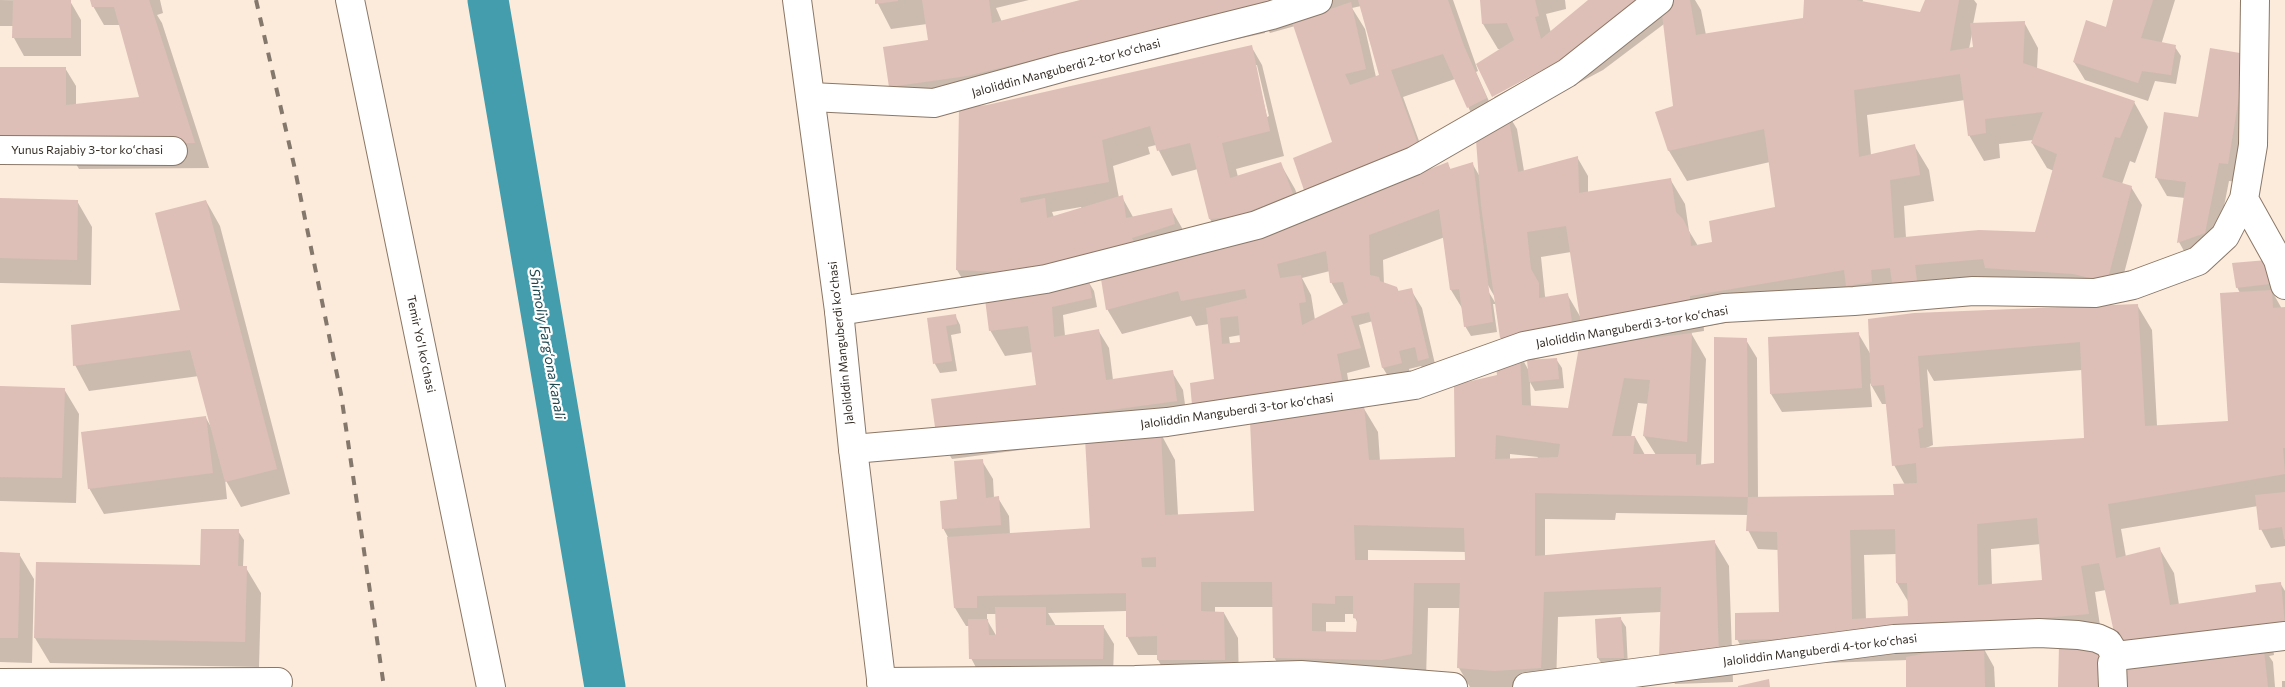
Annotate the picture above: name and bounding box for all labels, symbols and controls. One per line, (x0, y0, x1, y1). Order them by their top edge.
street label: Jaloliddin Manguberdi 2-tor koʻchasi (970, 36, 1162, 100)
street label: Yunus Rajabiy 3-tor koʻchasi (11, 143, 163, 157)
street label: Jaloliddin Manguberdi koʻchasi (825, 261, 857, 425)
water label: Shimoliy Fargʻona kanali (525, 267, 569, 421)
street label: Temir Yoʻl koʻchasi (404, 294, 438, 394)
street label: Jaloliddin Manguberdi 3-tor koʻchasi (1535, 303, 1729, 351)
street label: Jaloliddin Manguberdi 3-tor koʻchasi (1139, 390, 1335, 432)
street label: Jaloliddin Manguberdi 4-tor koʻchasi (1722, 631, 1918, 669)

